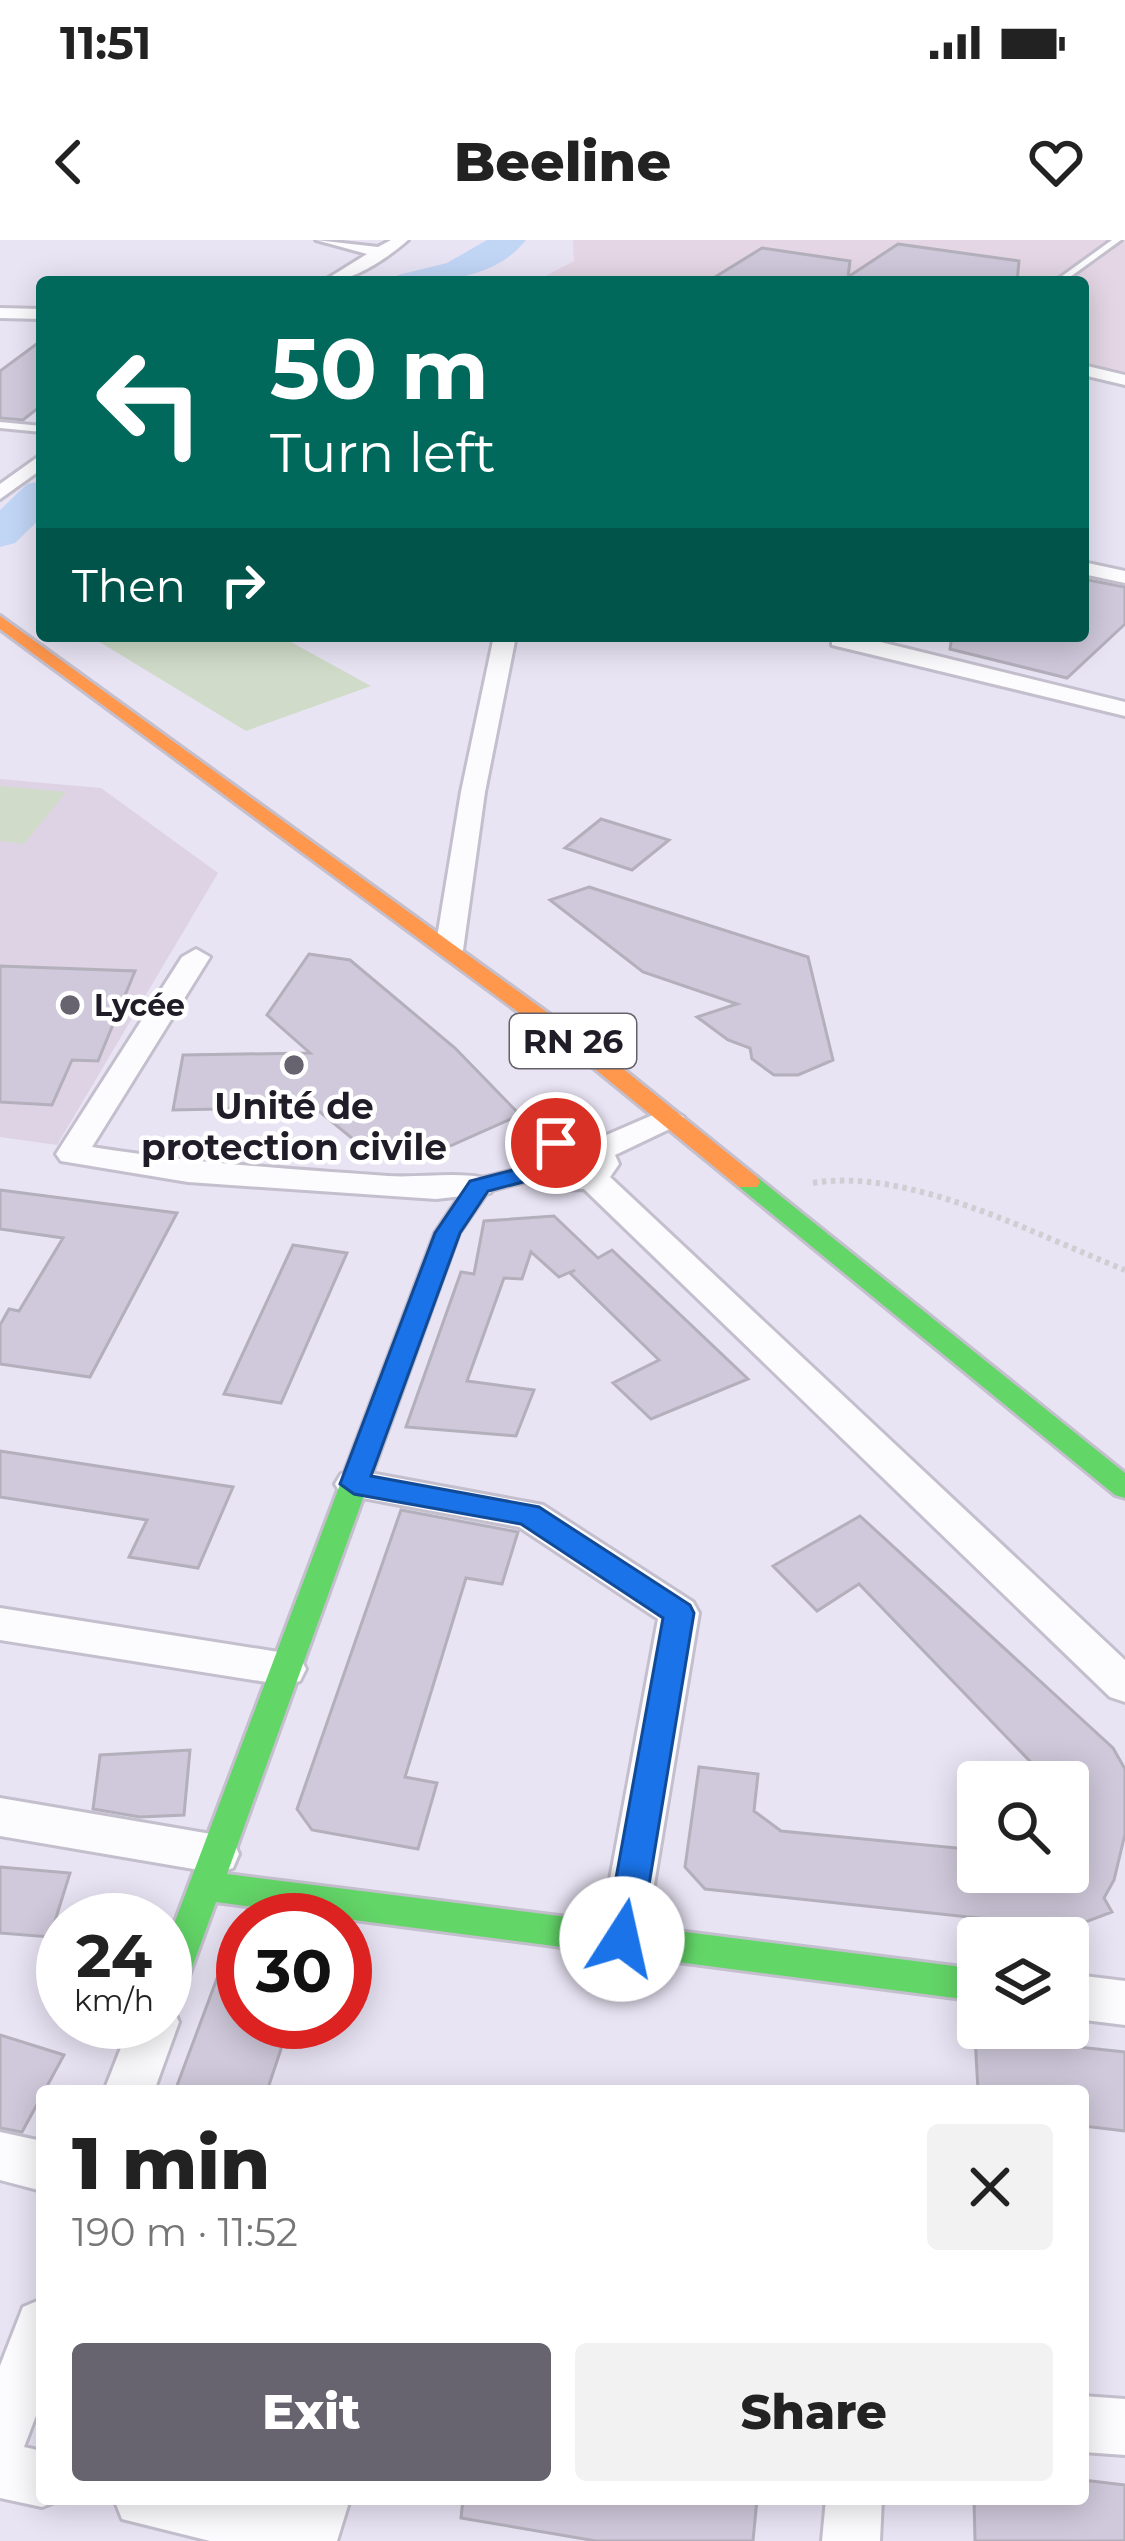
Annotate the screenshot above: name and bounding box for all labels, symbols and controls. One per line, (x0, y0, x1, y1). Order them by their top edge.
text: 11:51 (60, 15, 152, 70)
icon: back (36, 129, 102, 195)
text: Beeline (454, 129, 671, 195)
icon: heart (1023, 129, 1089, 195)
text: 50 m (270, 318, 489, 420)
icon: left (72, 324, 228, 480)
text: Turn left (270, 420, 496, 486)
icon: right (210, 552, 276, 618)
text: Then (72, 558, 186, 613)
place label: Lycée (94, 987, 185, 1024)
marker: Lycée (57, 992, 83, 1018)
road number: RN 26 (510, 1014, 636, 1068)
marker: Unité de protection civile (281, 1052, 307, 1078)
place label: Unité de protection civile (141, 1084, 447, 1169)
pin (505, 1092, 607, 1194)
icon: arrive (523, 1110, 589, 1176)
map controls (957, 1761, 1089, 2049)
button: search (957, 1761, 1089, 1893)
position arrow (559, 1876, 685, 2002)
speed limit sign: 30 (216, 1893, 372, 2049)
button: layers (957, 1917, 1089, 2049)
text: 24 (76, 1919, 152, 1992)
text: km/h (74, 1982, 154, 2019)
text: 1 min (72, 2119, 270, 2207)
button: close (927, 2124, 1053, 2250)
text: 190 m · 11:52 (72, 2208, 298, 2256)
button: Exit (72, 2343, 551, 2481)
button: Share (575, 2343, 1053, 2481)

